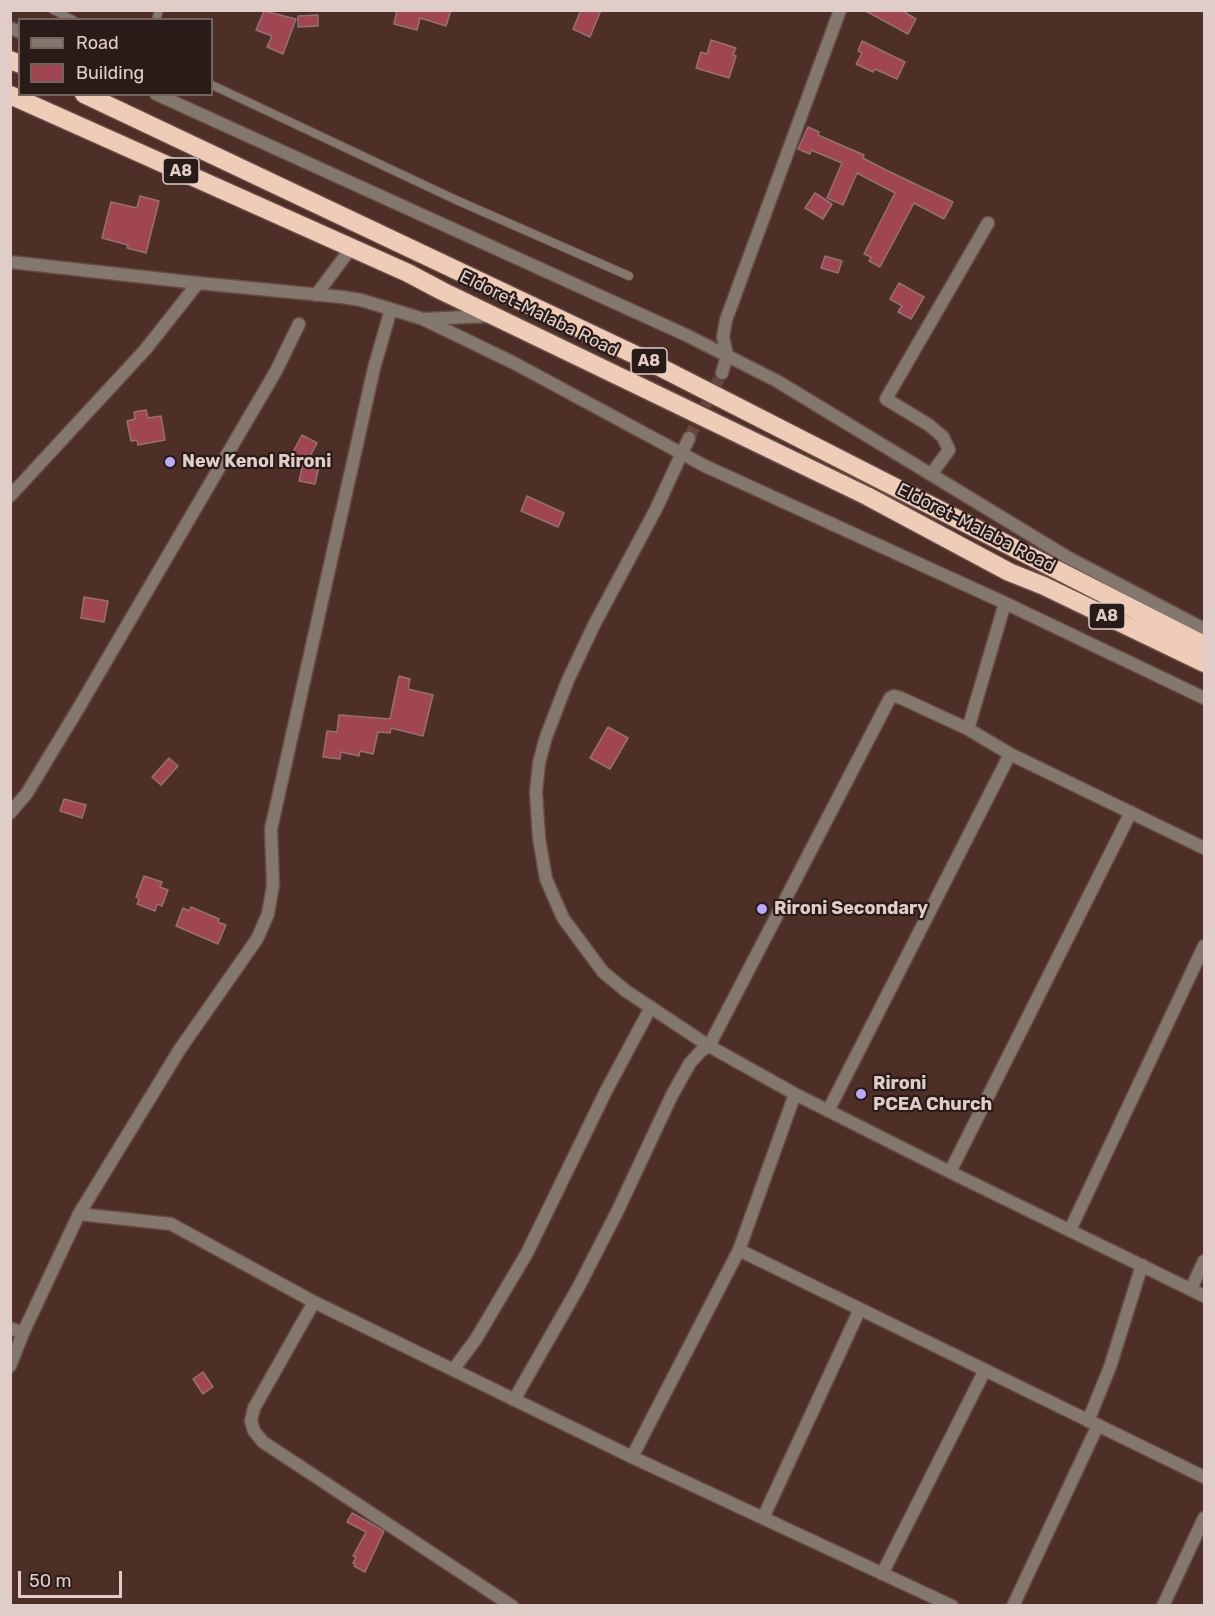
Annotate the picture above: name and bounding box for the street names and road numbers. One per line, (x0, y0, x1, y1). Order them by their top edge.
road number: A8 (163, 158, 199, 184)
street label: Eldoret-Malaba Road (456, 266, 622, 362)
road number: A8 (631, 348, 667, 374)
street label: Eldoret-Malaba Road (893, 479, 1059, 577)
road number: A8 (1089, 603, 1125, 629)

